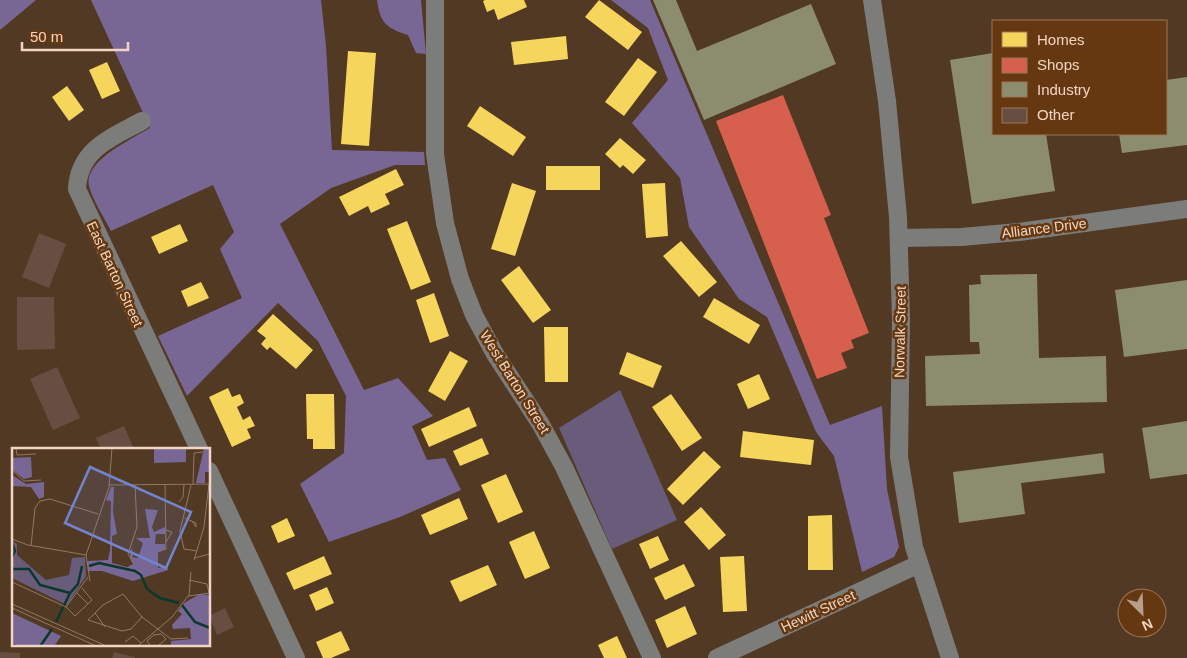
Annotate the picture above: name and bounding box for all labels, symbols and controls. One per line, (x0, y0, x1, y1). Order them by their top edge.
scale bar (22, 20, 129, 52)
legend (992, 20, 1167, 135)
text: 50 m (30, 28, 63, 45)
text: Homes (1037, 31, 1085, 48)
text: Shops (1037, 56, 1080, 73)
text: Industry (1037, 81, 1091, 98)
text: Other (1037, 106, 1075, 123)
street label: Alliance Drive (1001, 215, 1088, 241)
street label: East Barton Street (84, 219, 146, 329)
street label: Norwalk Street (891, 286, 909, 378)
street label: West Barton Street (477, 328, 553, 436)
inset map (12, 448, 210, 646)
street label: Hewitt Street (778, 587, 858, 635)
north arrow (1117, 588, 1167, 638)
text: N (1139, 616, 1155, 634)

